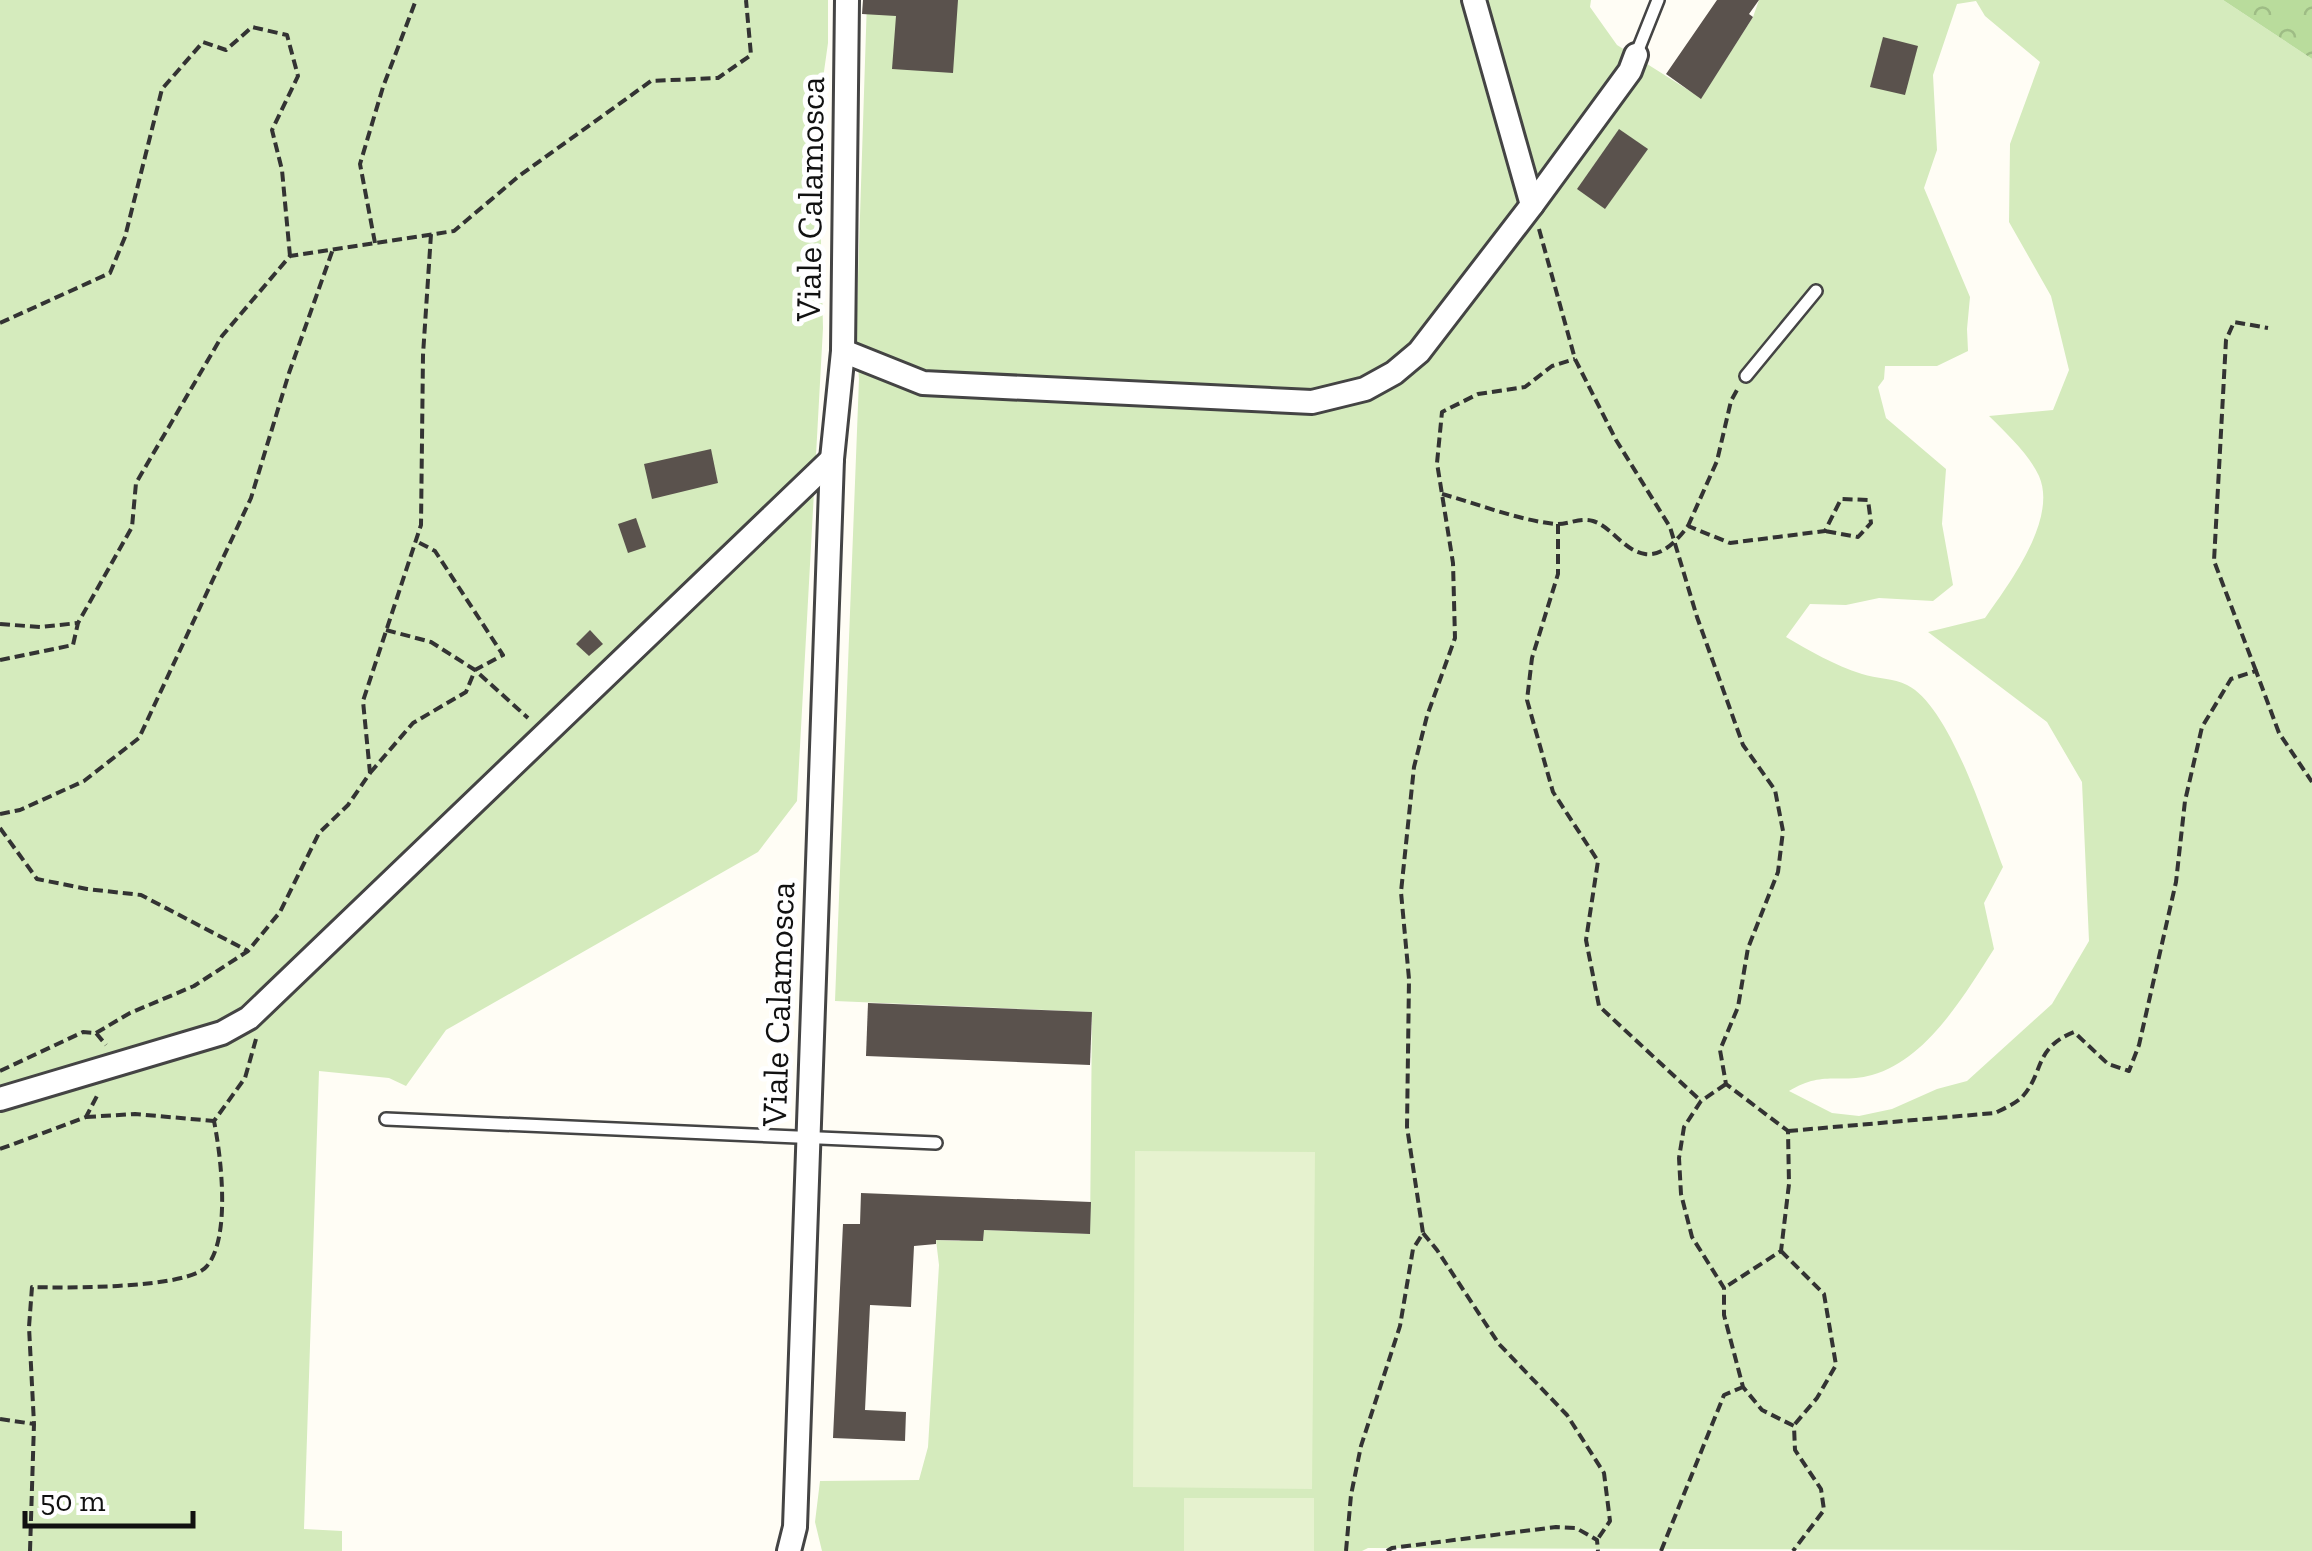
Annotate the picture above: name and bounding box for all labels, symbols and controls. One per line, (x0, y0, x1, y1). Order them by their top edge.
street label: Viale Calamosca (787, 76, 833, 323)
street label: Viale Calamosca (753, 881, 803, 1128)
scale bar (25, 1466, 192, 1528)
text: 50 m (40, 1483, 105, 1519)

